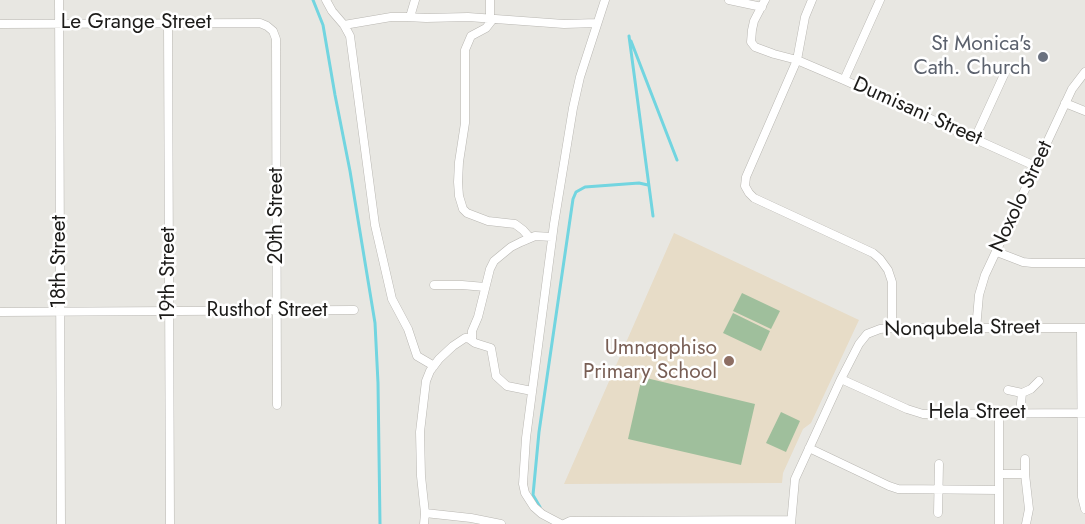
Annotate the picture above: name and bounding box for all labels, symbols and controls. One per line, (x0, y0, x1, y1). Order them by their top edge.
street label: Le Grange Street (61, 10, 211, 36)
place label: St Monica's Cath. Church (913, 32, 1031, 82)
marker: St Monica's Cath. Church (1036, 50, 1050, 64)
street label: Dumisani Street (849, 72, 985, 152)
street label: Noxolo Street (985, 137, 1059, 257)
street label: 20th Street (264, 167, 290, 265)
street label: 18th Street (47, 215, 73, 309)
street label: 19th Street (156, 227, 182, 321)
street label: Rusthof Street (206, 298, 328, 324)
street label: Nonqubela Street (884, 315, 1040, 343)
place label: Umnqophiso Primary School (583, 336, 717, 386)
marker: Umnqophiso Primary School (722, 354, 736, 368)
street label: Hela Street (928, 400, 1026, 426)

